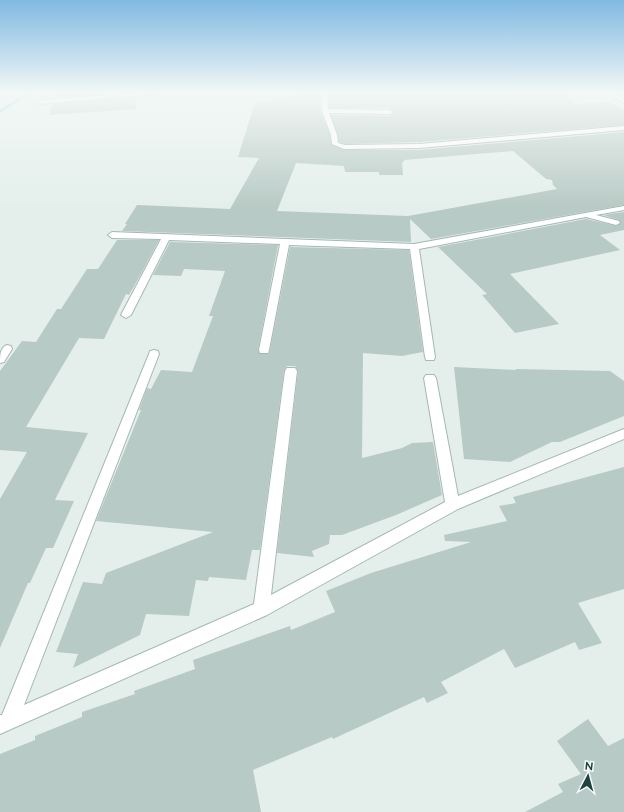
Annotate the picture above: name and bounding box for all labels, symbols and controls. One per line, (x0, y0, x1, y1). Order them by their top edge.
north arrow (568, 756, 608, 796)
text: N (584, 760, 594, 773)

